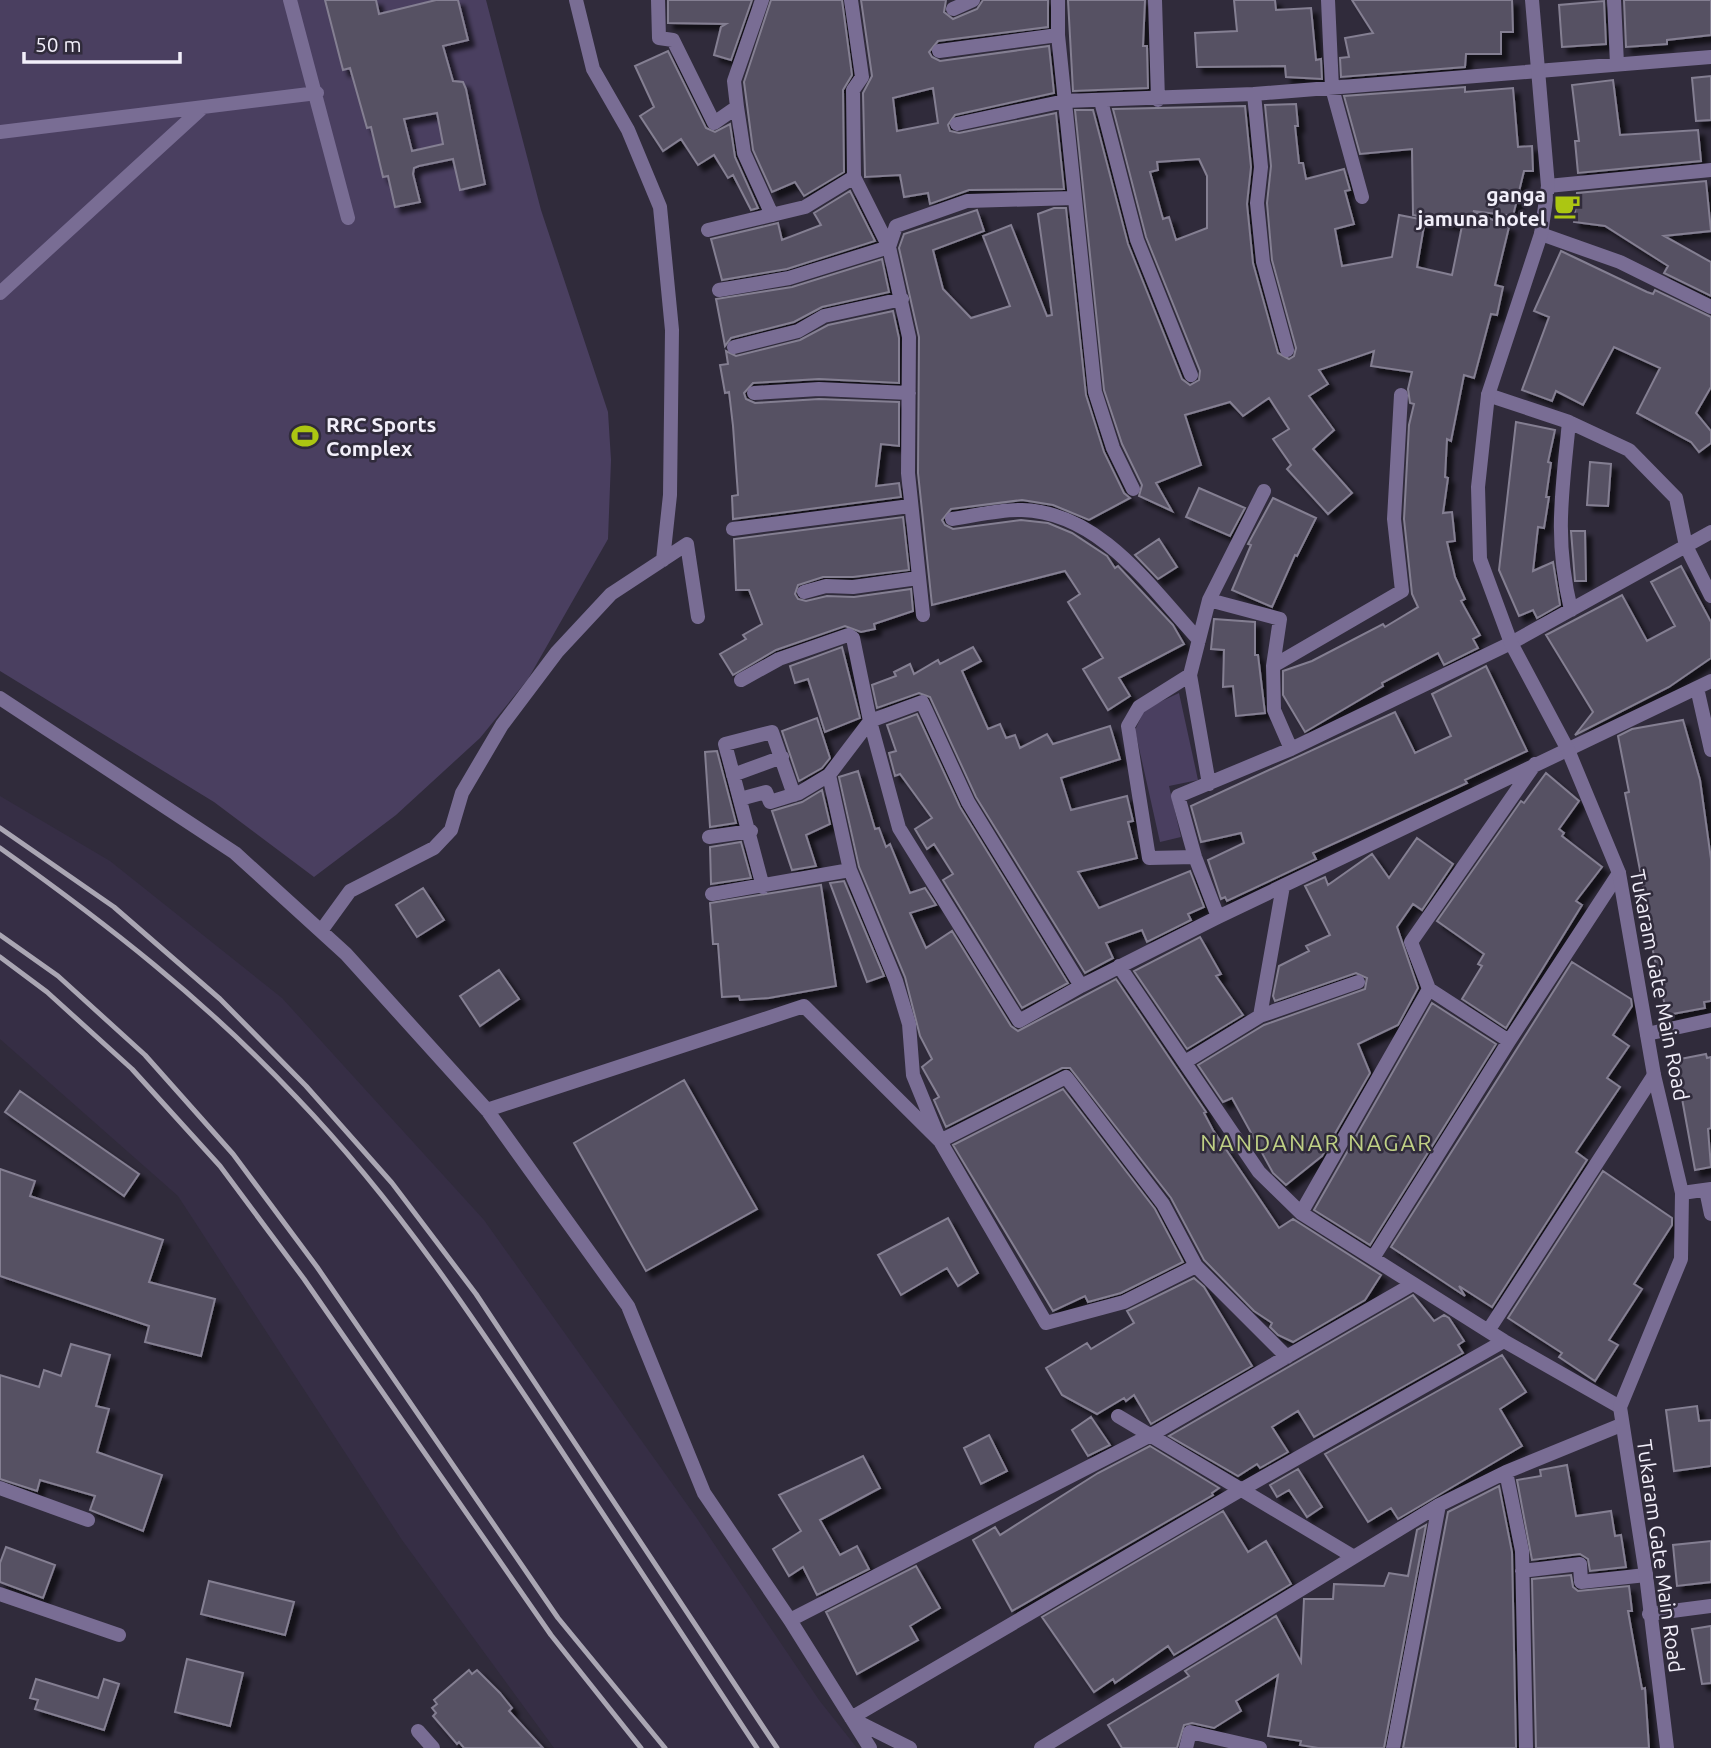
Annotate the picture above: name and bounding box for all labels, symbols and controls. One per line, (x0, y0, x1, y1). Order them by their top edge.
scale bar (24, 21, 180, 65)
text: 50 m (35, 32, 82, 56)
place label: ganga jamuna hotel (1416, 182, 1546, 230)
cafe icon: ganga jamuna hotel (1552, 191, 1582, 221)
place label: RRC Sports Complex (326, 412, 436, 460)
sports icon: RRC Sports Complex (290, 421, 320, 451)
street label: Tukaram Gate Main Road (1626, 867, 1694, 1103)
district label: NANDANAR NAGAR (1200, 1130, 1434, 1155)
street label: Tukaram Gate Main Road (1633, 1438, 1689, 1674)

